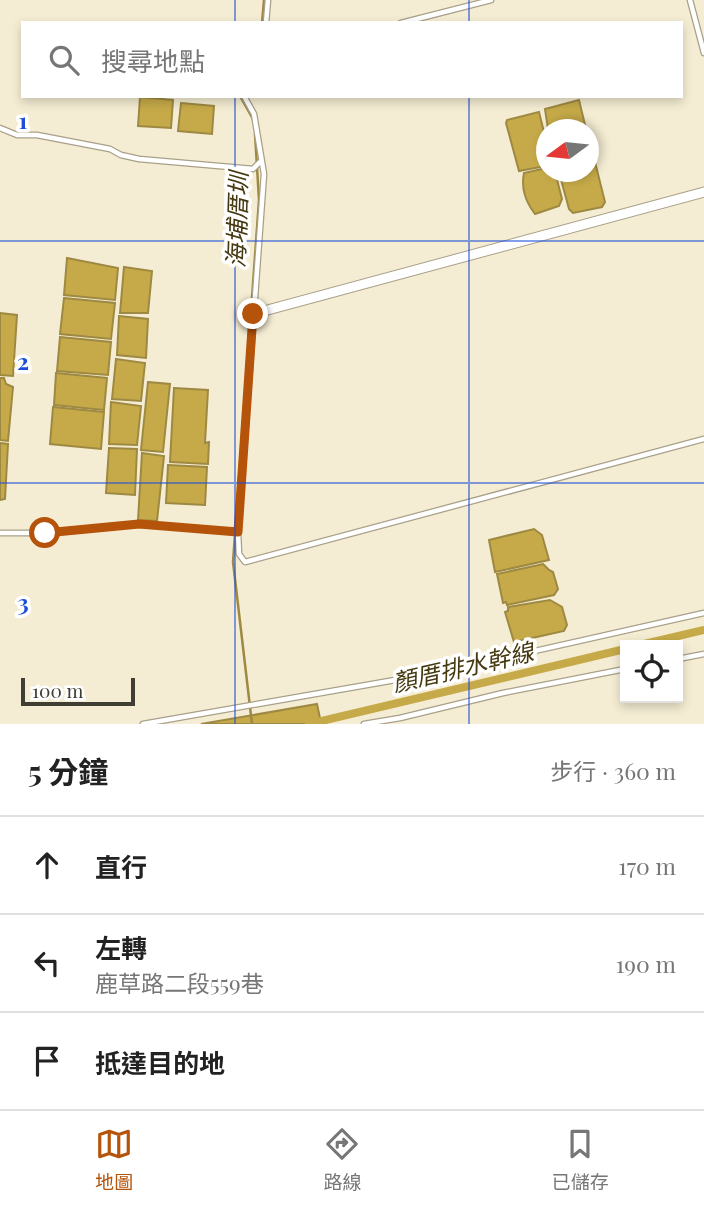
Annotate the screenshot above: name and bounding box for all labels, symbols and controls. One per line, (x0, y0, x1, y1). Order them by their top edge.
search box (21, 21, 683, 98)
icon: search (45, 41, 83, 79)
text: 搜尋地點 (101, 43, 205, 78)
text: 1 (19, 104, 28, 135)
north arrow (536, 119, 599, 182)
water label: 海埔厝圳 (218, 168, 254, 268)
route end (237, 298, 268, 329)
text: 2 (17, 345, 29, 376)
route start (29, 517, 60, 548)
text: 3 (17, 586, 29, 617)
water label: 顏厝排水幹線 (389, 634, 539, 698)
map controls (620, 640, 683, 703)
button: locate (620, 640, 683, 703)
scale bar (21, 675, 135, 707)
text: 100 m (32, 677, 83, 703)
text: 5 分鐘 (28, 751, 108, 791)
text: 步行 · 360 m (550, 755, 676, 786)
icon: ahead (28, 846, 66, 884)
text: 直行 (95, 849, 147, 884)
text: 170 m (618, 850, 676, 881)
text: 左轉 (95, 930, 147, 965)
icon: left (28, 944, 66, 982)
text: 190 m (616, 948, 676, 979)
text: 鹿草路二段559巷 (95, 967, 264, 998)
icon: arrive (28, 1042, 66, 1080)
text: 抵達目的地 (95, 1045, 225, 1080)
tab: 地圖 (95, 1125, 133, 1194)
tab: 路線 (323, 1125, 362, 1194)
tab: 已儲存 (552, 1125, 609, 1194)

